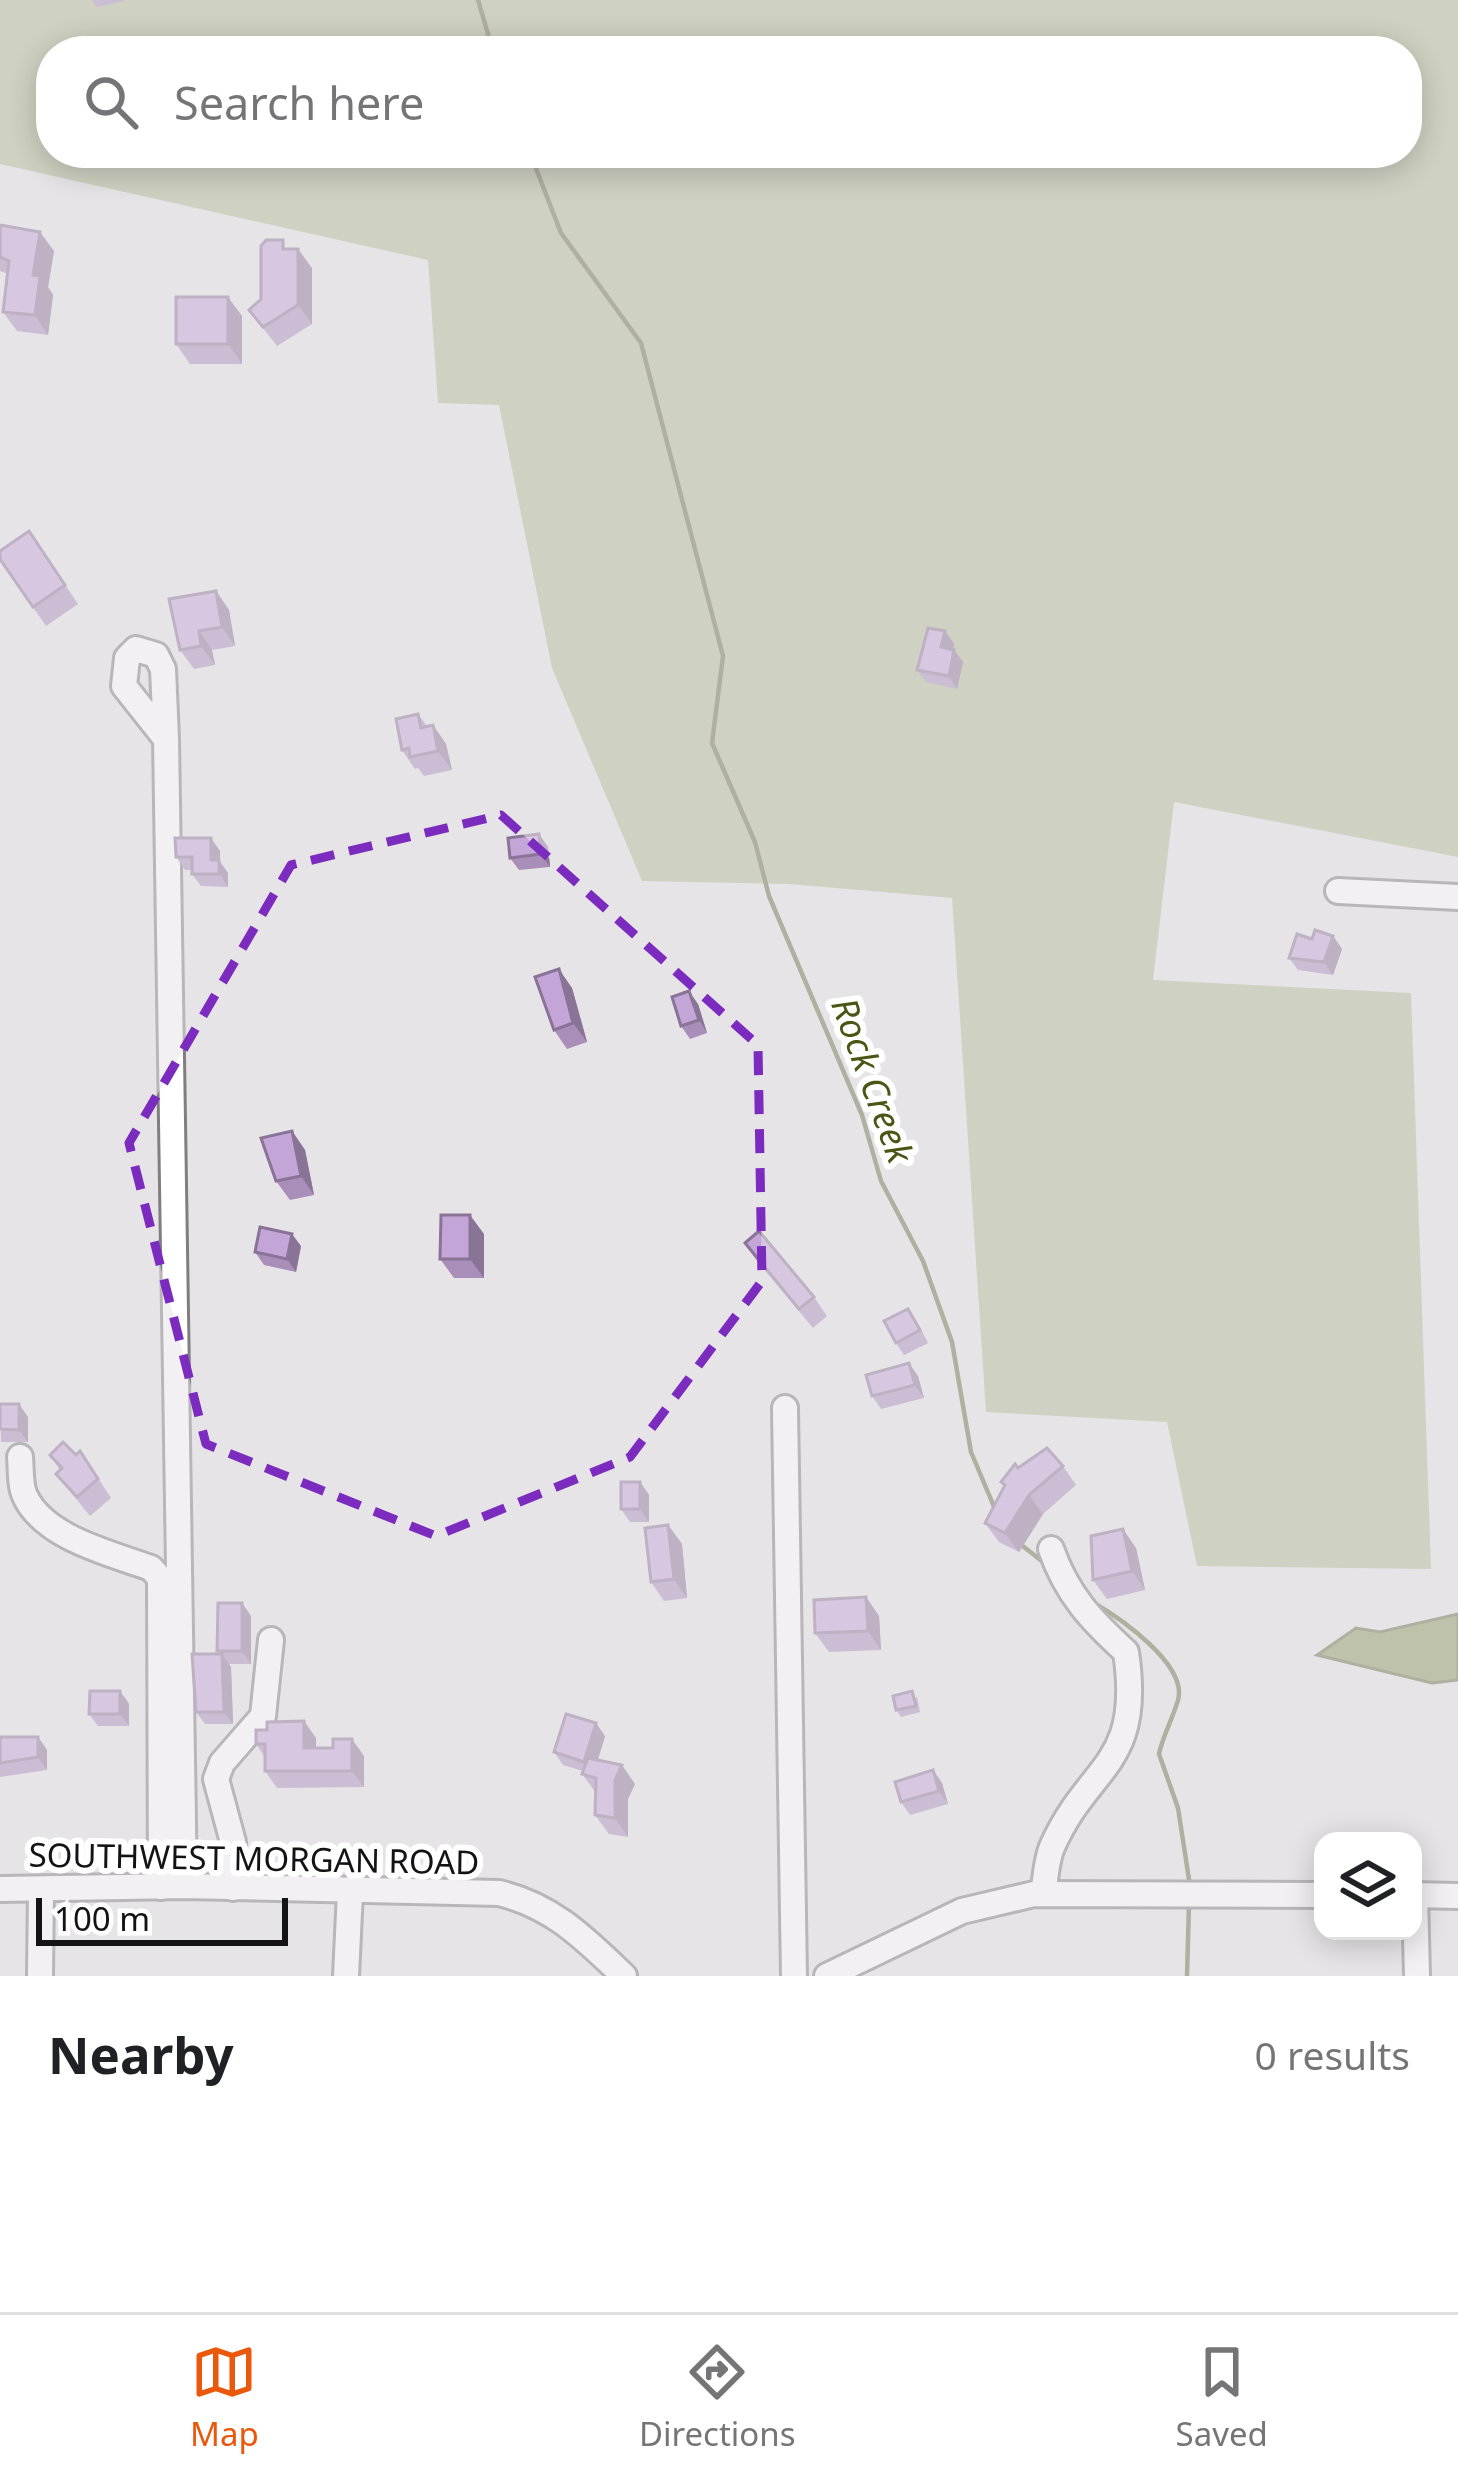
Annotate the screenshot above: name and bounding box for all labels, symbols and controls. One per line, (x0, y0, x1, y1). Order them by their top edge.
search box (36, 36, 1422, 168)
icon: search (78, 69, 144, 135)
text: Search here (174, 72, 424, 133)
water label: Rock Creek (820, 990, 926, 1171)
street label: SOUTHWEST MORGAN ROAD (28, 1832, 480, 1884)
map controls (1314, 1832, 1422, 1940)
button: layers (1314, 1832, 1422, 1940)
scale bar (36, 1892, 288, 1945)
text: 100 m (54, 1896, 150, 1941)
text: Nearby (48, 2019, 234, 2089)
text: 0 results (1255, 2028, 1410, 2081)
tab: Map (190, 2339, 259, 2456)
tab: Directions (639, 2339, 796, 2456)
tab: Saved (1176, 2339, 1268, 2456)

